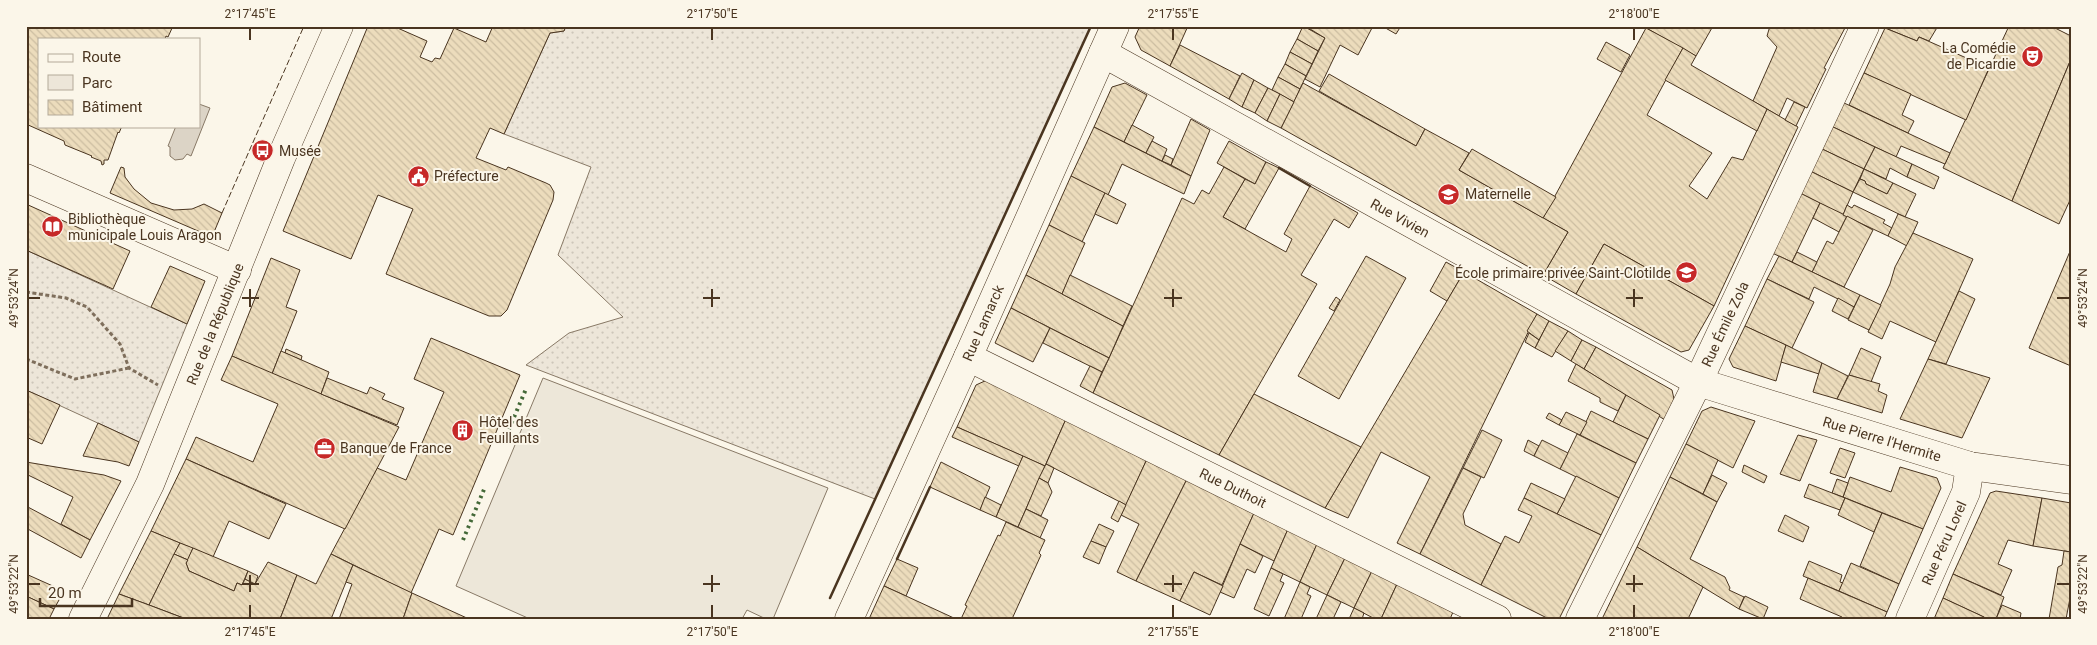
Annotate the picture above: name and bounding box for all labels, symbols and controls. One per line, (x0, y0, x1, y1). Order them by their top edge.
text: 2°17'45"E (225, 7, 276, 21)
text: 2°17'50"E (687, 7, 738, 21)
text: 2°17'55"E (1148, 7, 1199, 21)
text: 2°18'00"E (1609, 7, 1660, 21)
legend (38, 38, 200, 128)
place label: La Comédie de Picardie (1942, 40, 2016, 72)
theatre icon: La Comédie de Picardie (2020, 44, 2044, 68)
text: Route (82, 48, 121, 66)
text: Parc (82, 74, 112, 92)
text: Bâtiment (82, 98, 142, 116)
bus stop icon: Musée (251, 139, 275, 163)
place label: Musée (279, 143, 321, 159)
public building icon: Préfecture (406, 164, 430, 188)
place label: Préfecture (434, 168, 499, 184)
school or university icon: Maternelle (1437, 182, 1461, 206)
place label: Maternelle (1465, 186, 1531, 202)
street label: Rue Vivien (1368, 195, 1432, 241)
place label: Bibliothèque municipale Louis Aragon (68, 211, 222, 243)
library icon: Bibliothèque municipale Louis Aragon (40, 215, 64, 239)
street label: Rue de la République (183, 261, 247, 387)
school or university icon: École primaire privée Saint-Clotilde (1675, 261, 1699, 285)
place label: École primaire privée Saint-Clotilde (1455, 264, 1671, 281)
text: 49°53'24"N (7, 268, 21, 328)
text: 49°53'24"N (2076, 268, 2090, 328)
street label: Rue Émile Zola (1697, 278, 1752, 369)
street label: Rue Lamarck (959, 282, 1007, 363)
street label: Rue Pierre l'Hermite (1821, 413, 1943, 465)
place label: Hôtel des Feuillants (479, 414, 539, 446)
building icon: Hôtel des Feuillants (451, 418, 475, 442)
office icon: Banque de France (312, 436, 336, 460)
place label: Banque de France (340, 440, 452, 456)
street label: Rue Duthoit (1197, 465, 1269, 511)
street label: Rue Péru Lorel (1918, 498, 1970, 588)
text: 49°53'22"N (7, 554, 21, 614)
text: 49°53'22"N (2076, 554, 2090, 614)
scale bar (40, 575, 132, 607)
text: 20 m (48, 584, 82, 602)
text: 2°17'45"E (225, 625, 276, 639)
text: 2°17'50"E (687, 625, 738, 639)
text: 2°17'55"E (1148, 625, 1199, 639)
text: 2°18'00"E (1609, 625, 1660, 639)

